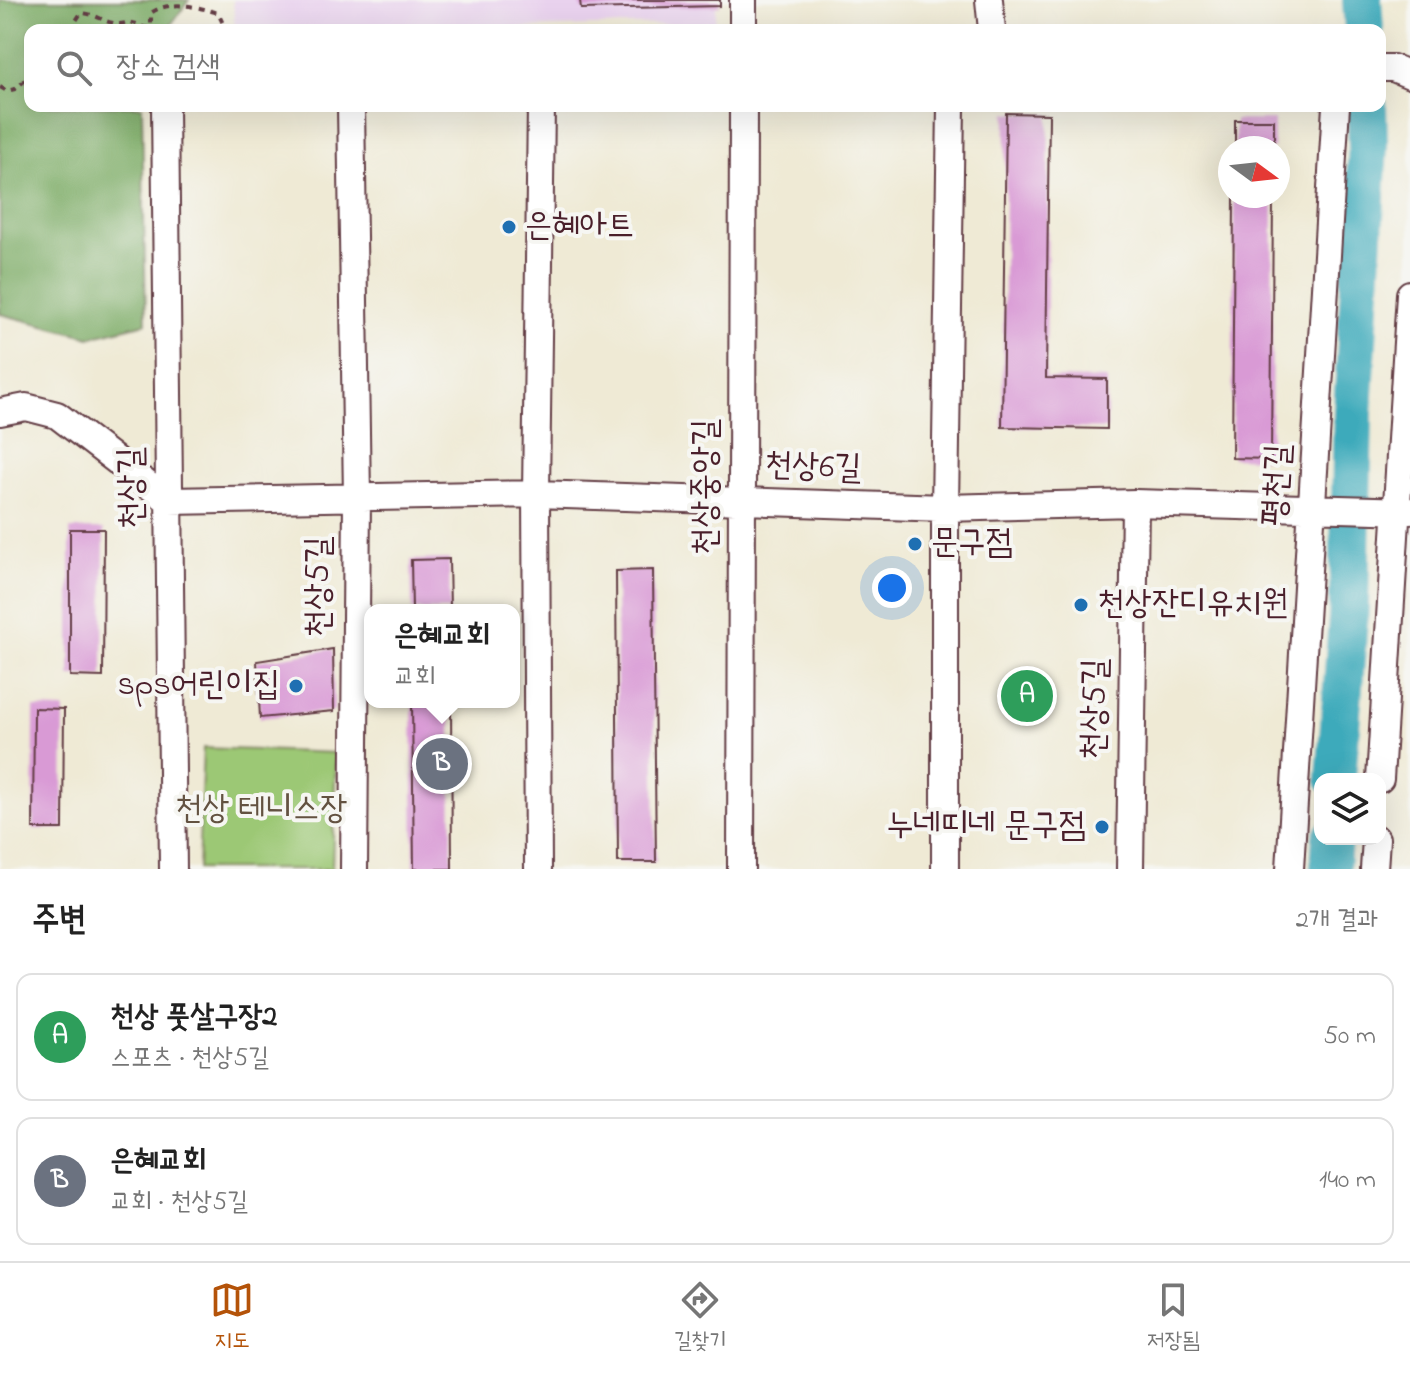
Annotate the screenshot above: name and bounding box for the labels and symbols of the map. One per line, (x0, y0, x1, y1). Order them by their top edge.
north arrow (1218, 136, 1290, 208)
place label: 은혜아트 (525, 202, 634, 252)
marker: 은혜아트 (500, 218, 518, 236)
street label: 천상중앙길 (682, 419, 732, 555)
street label: 천상6길 (764, 441, 862, 495)
street label: 평천길 (1251, 443, 1305, 527)
street label: 천상길 (107, 447, 159, 529)
place label: 문구점 (931, 519, 1013, 569)
marker: 문구점 (906, 535, 924, 553)
street label: 천상5길 (295, 536, 345, 638)
your location (872, 568, 912, 608)
place label: 천상잔디유치원 (1097, 580, 1289, 630)
marker: 천상잔디유치원 (1072, 596, 1090, 614)
street label: 천상5길 (1070, 658, 1122, 760)
place label: sps어린이집 (117, 661, 280, 711)
pin: A (1001, 666, 1053, 726)
marker: sps어린이집 (287, 677, 305, 695)
pin: B (416, 734, 468, 794)
park label: 천상 테니스장 (175, 785, 347, 835)
place label: 누네띠네 문구점 (886, 802, 1086, 852)
marker: 누네띠네 문구점 (1093, 818, 1111, 836)

